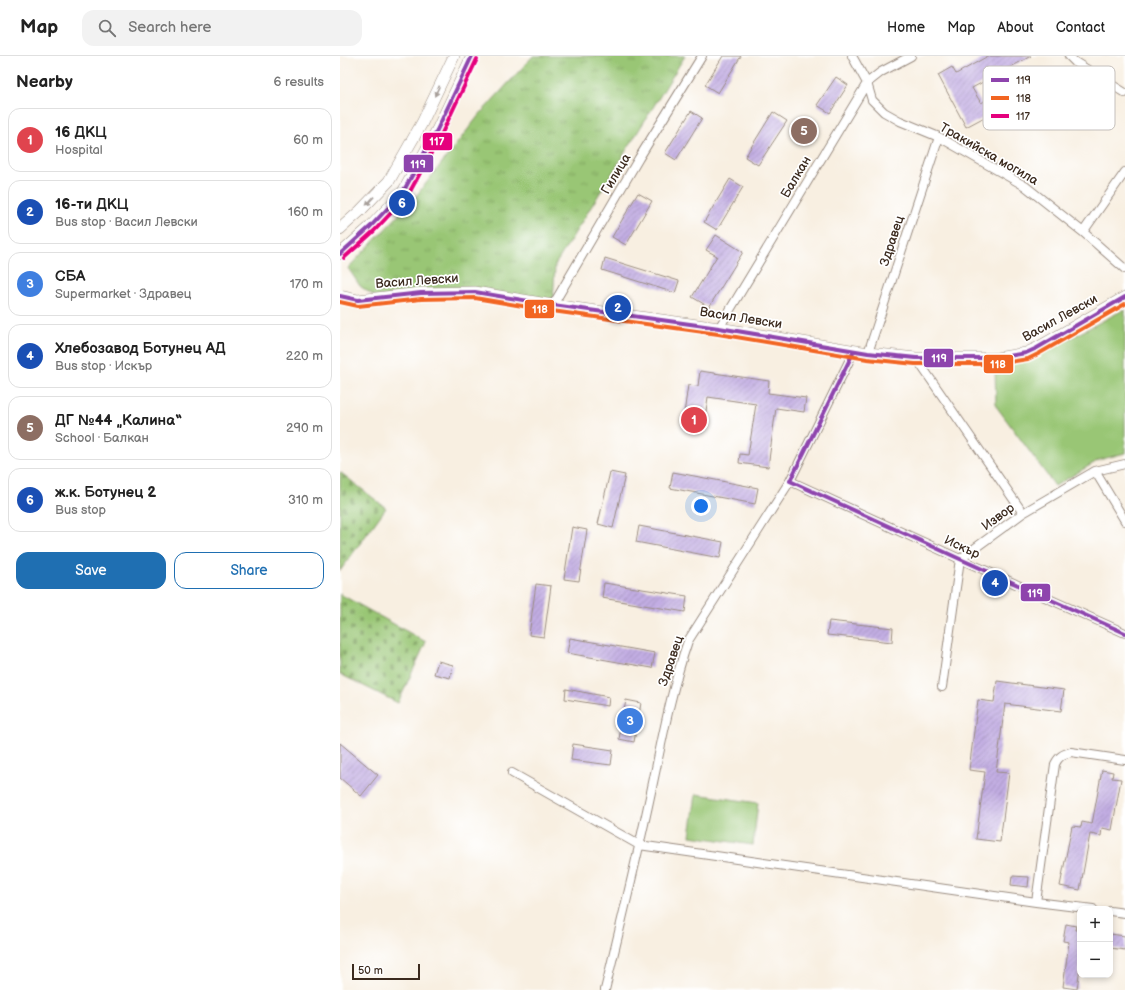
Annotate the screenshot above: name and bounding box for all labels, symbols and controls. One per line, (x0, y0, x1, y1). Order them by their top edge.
search box (82, 10, 362, 46)
text: Map (20, 16, 58, 39)
icon: search (96, 17, 118, 39)
text: Search here (128, 18, 211, 37)
text: Home (887, 19, 925, 36)
text: Map (947, 19, 975, 36)
text: About (997, 19, 1034, 36)
text: Contact (1056, 19, 1105, 36)
legend (983, 66, 1115, 130)
text: Nearby (16, 72, 73, 92)
text: 6 results (274, 74, 324, 90)
text: 119 (1016, 74, 1031, 87)
one-way arrow (434, 86, 440, 97)
text: 118 (1016, 92, 1031, 105)
text: 117 (1016, 110, 1031, 123)
pin: 5 (791, 116, 817, 146)
street label: Тракийска могила (937, 119, 1041, 189)
text: 16 ДКЦ (55, 123, 107, 142)
text: 1 (27, 132, 33, 148)
text: 60 m (293, 132, 323, 148)
line badge: 117 (422, 132, 453, 151)
text: 117 (429, 135, 445, 148)
text: Hospital (55, 142, 103, 158)
street label: Гилица (598, 151, 634, 197)
street label: Балкан (777, 153, 815, 201)
line badge: 119 (403, 154, 434, 173)
text: 119 (410, 158, 426, 171)
pin: 6 (389, 188, 415, 218)
text: 16-ти ДКЦ (55, 195, 128, 214)
one-way arrow (365, 196, 374, 206)
text: 2 (26, 204, 34, 220)
text: 160 m (288, 204, 323, 220)
street label: Здравец (876, 213, 908, 268)
text: Bus stop · Васил Левски (55, 214, 198, 230)
text: СБА (55, 267, 85, 286)
street label: Васил Левски (375, 270, 459, 292)
text: 3 (26, 276, 34, 292)
text: 170 m (290, 276, 323, 292)
text: Supermarket · Здравец (55, 286, 191, 302)
street label: Васил Левски (1020, 291, 1100, 345)
pin: 2 (605, 293, 631, 323)
line badge: 118 (524, 299, 555, 319)
text: 118 (532, 303, 548, 316)
street label: Васил Левски (699, 304, 783, 332)
text: Хлебозавод Ботунец АД (55, 339, 226, 358)
text: 4 (26, 348, 34, 364)
text: 220 m (286, 348, 323, 364)
line badge: 119 (923, 348, 954, 368)
text: 119 (931, 352, 947, 365)
line badge: 118 (983, 354, 1014, 374)
text: Bus stop · Искър (55, 358, 152, 374)
text: 118 (990, 358, 1006, 371)
pin: 1 (681, 405, 707, 435)
text: ДГ №44 „Калина“ (55, 411, 182, 430)
text: 5 (26, 420, 34, 436)
text: 290 m (286, 420, 323, 436)
text: School · Балкан (55, 430, 149, 446)
text: ж.к. Ботунец 2 (55, 483, 156, 502)
text: 6 (26, 492, 34, 508)
text: 310 m (288, 492, 323, 508)
your location (691, 496, 711, 516)
street label: Извор (978, 499, 1018, 534)
text: Bus stop (55, 502, 106, 518)
street label: Искър (942, 532, 983, 562)
button: Save (16, 552, 166, 589)
button: Share (174, 552, 324, 589)
pin: 4 (982, 568, 1008, 598)
line badge: 119 (1020, 583, 1051, 602)
text: 119 (1027, 587, 1043, 600)
street label: Здравец (655, 633, 687, 688)
pin: 3 (617, 706, 643, 736)
map controls (1077, 906, 1113, 978)
button: + (1077, 906, 1113, 942)
button: − (1077, 942, 1113, 978)
scale bar (352, 962, 420, 981)
text: 50 m (358, 964, 383, 977)

